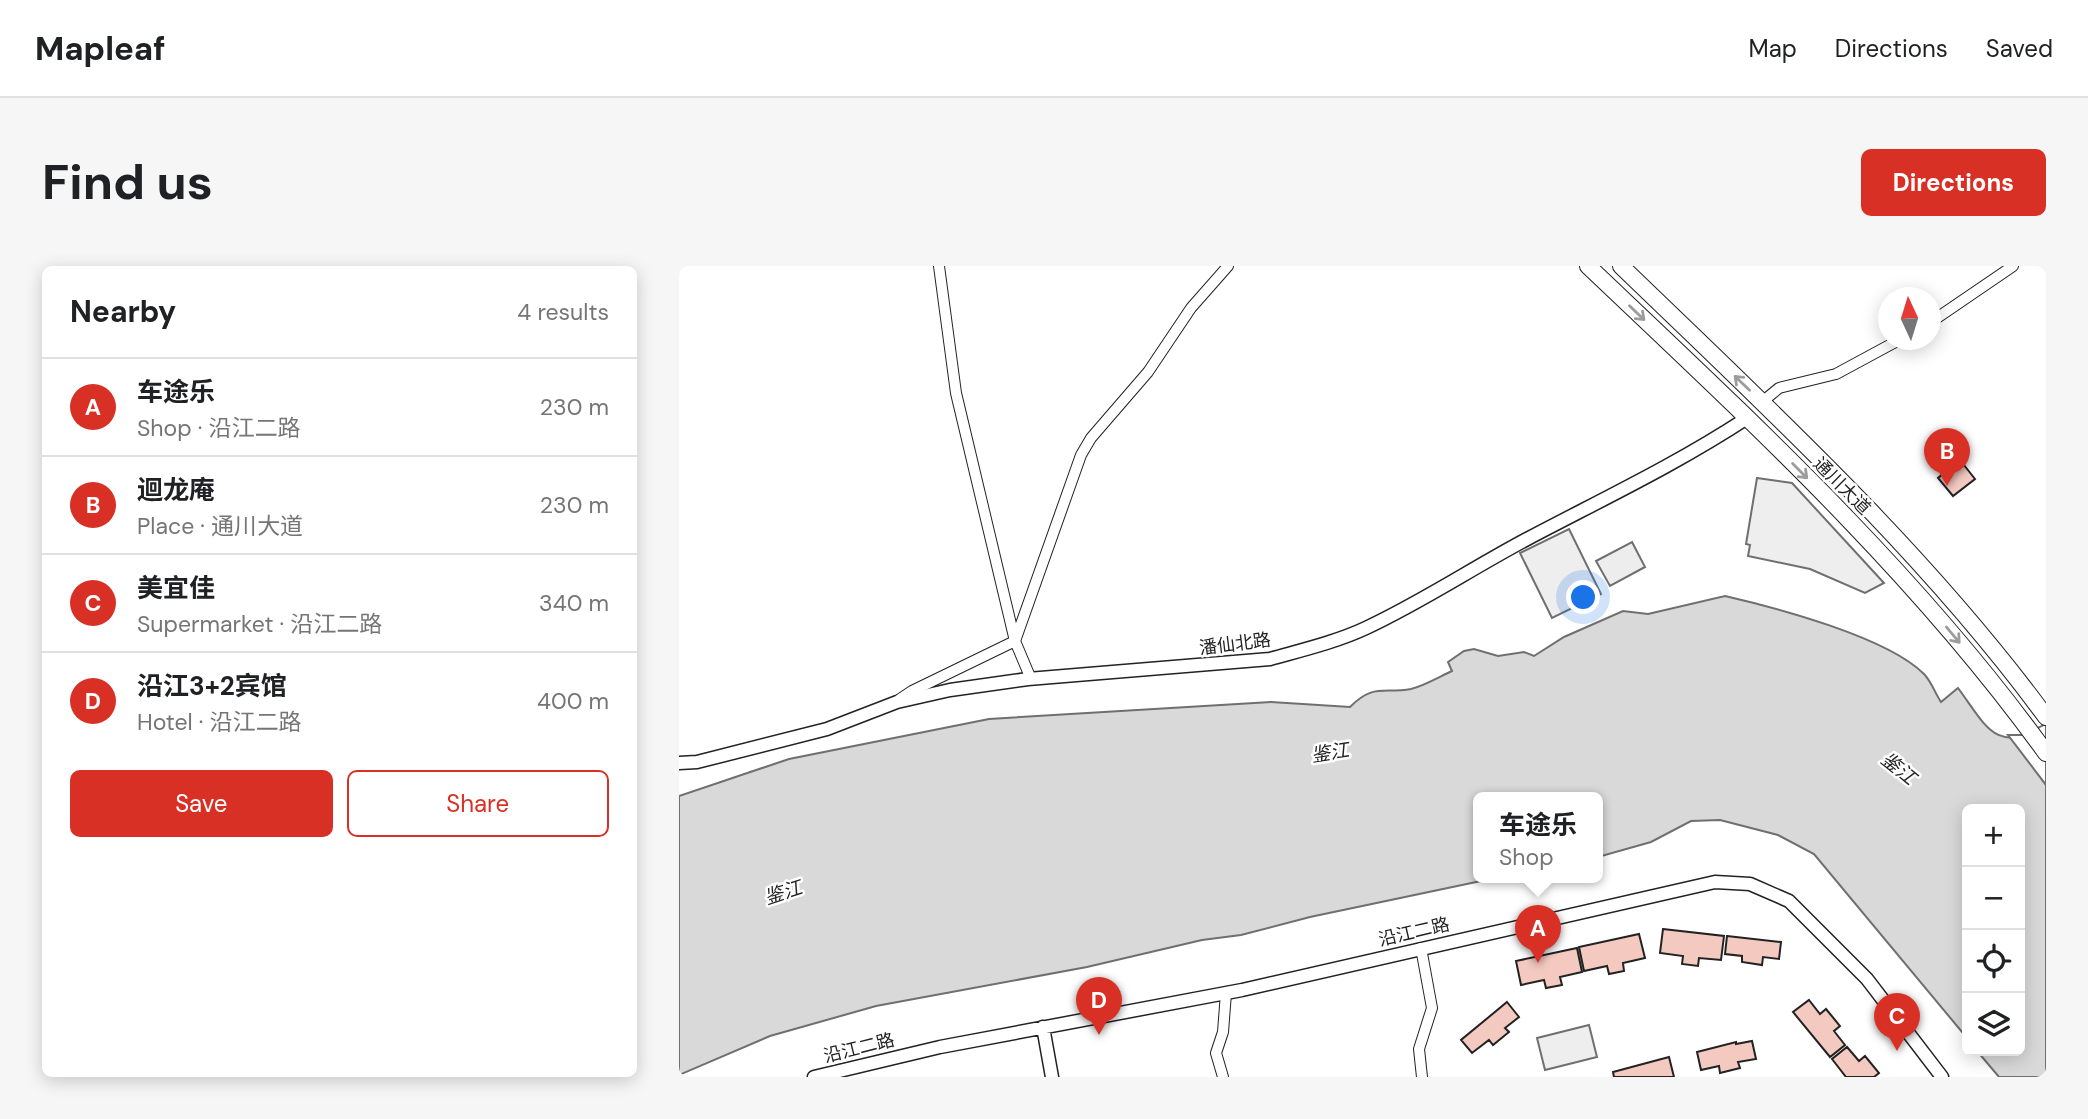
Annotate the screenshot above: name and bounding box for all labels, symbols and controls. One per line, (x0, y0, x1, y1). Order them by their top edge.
text: Mapleaf (35, 27, 165, 70)
text: Map (1749, 33, 1797, 64)
text: Directions (1835, 33, 1948, 64)
text: Saved (1986, 33, 2053, 64)
button: Directions (1861, 149, 2046, 216)
text: Find us (42, 150, 213, 214)
north arrow (1878, 287, 1941, 350)
text: Nearby (70, 292, 176, 331)
text: 4 results (517, 297, 609, 327)
one-way arrow (1628, 305, 1646, 321)
one-way arrow (1734, 374, 1751, 391)
text: 车途乐 (137, 375, 215, 409)
text: A (85, 392, 101, 422)
text: 230 m (540, 392, 609, 422)
text: Shop · 沿江二路 (137, 413, 300, 443)
pin: B (1924, 428, 1970, 486)
street label: 通川大道 (1808, 452, 1876, 520)
one-way arrow (1792, 463, 1809, 480)
text: 迴龙庵 (137, 473, 215, 507)
text: B (86, 490, 100, 520)
text: 230 m (540, 490, 609, 520)
text: Place · 通川大道 (137, 511, 303, 541)
text: 美宜佳 (137, 571, 215, 605)
your location (1566, 580, 1600, 614)
text: C (85, 588, 101, 618)
text: 340 m (539, 588, 609, 618)
text: Supermarket · 沿江二路 (137, 609, 382, 639)
one-way arrow (1945, 626, 1961, 644)
street label: 潘仙北路 (1198, 628, 1272, 660)
text: 沿江3+2宾馆 (137, 669, 287, 703)
text: D (85, 686, 101, 716)
text: 400 m (537, 686, 609, 716)
text: Hotel · 沿江二路 (137, 707, 302, 737)
water label: 鉴江 (1309, 737, 1353, 768)
water label: 鉴江 (1876, 747, 1923, 791)
button: Save (70, 770, 333, 837)
button: Share (347, 770, 609, 837)
popup (1473, 792, 1603, 883)
map controls (1962, 804, 2025, 1056)
button: + (1962, 804, 2025, 867)
text: 车途乐 (1499, 808, 1577, 842)
text: Shop (1499, 842, 1554, 872)
button: − (1962, 867, 2025, 930)
water label: 鉴江 (761, 874, 807, 910)
pin: A (1515, 905, 1561, 963)
street label: 沿江二路 (1376, 912, 1452, 952)
button: locate (1962, 930, 2025, 993)
pin: D (1076, 977, 1122, 1035)
pin: C (1874, 993, 1920, 1051)
button: layers (1962, 993, 2025, 1056)
street label: 沿江二路 (821, 1028, 897, 1068)

